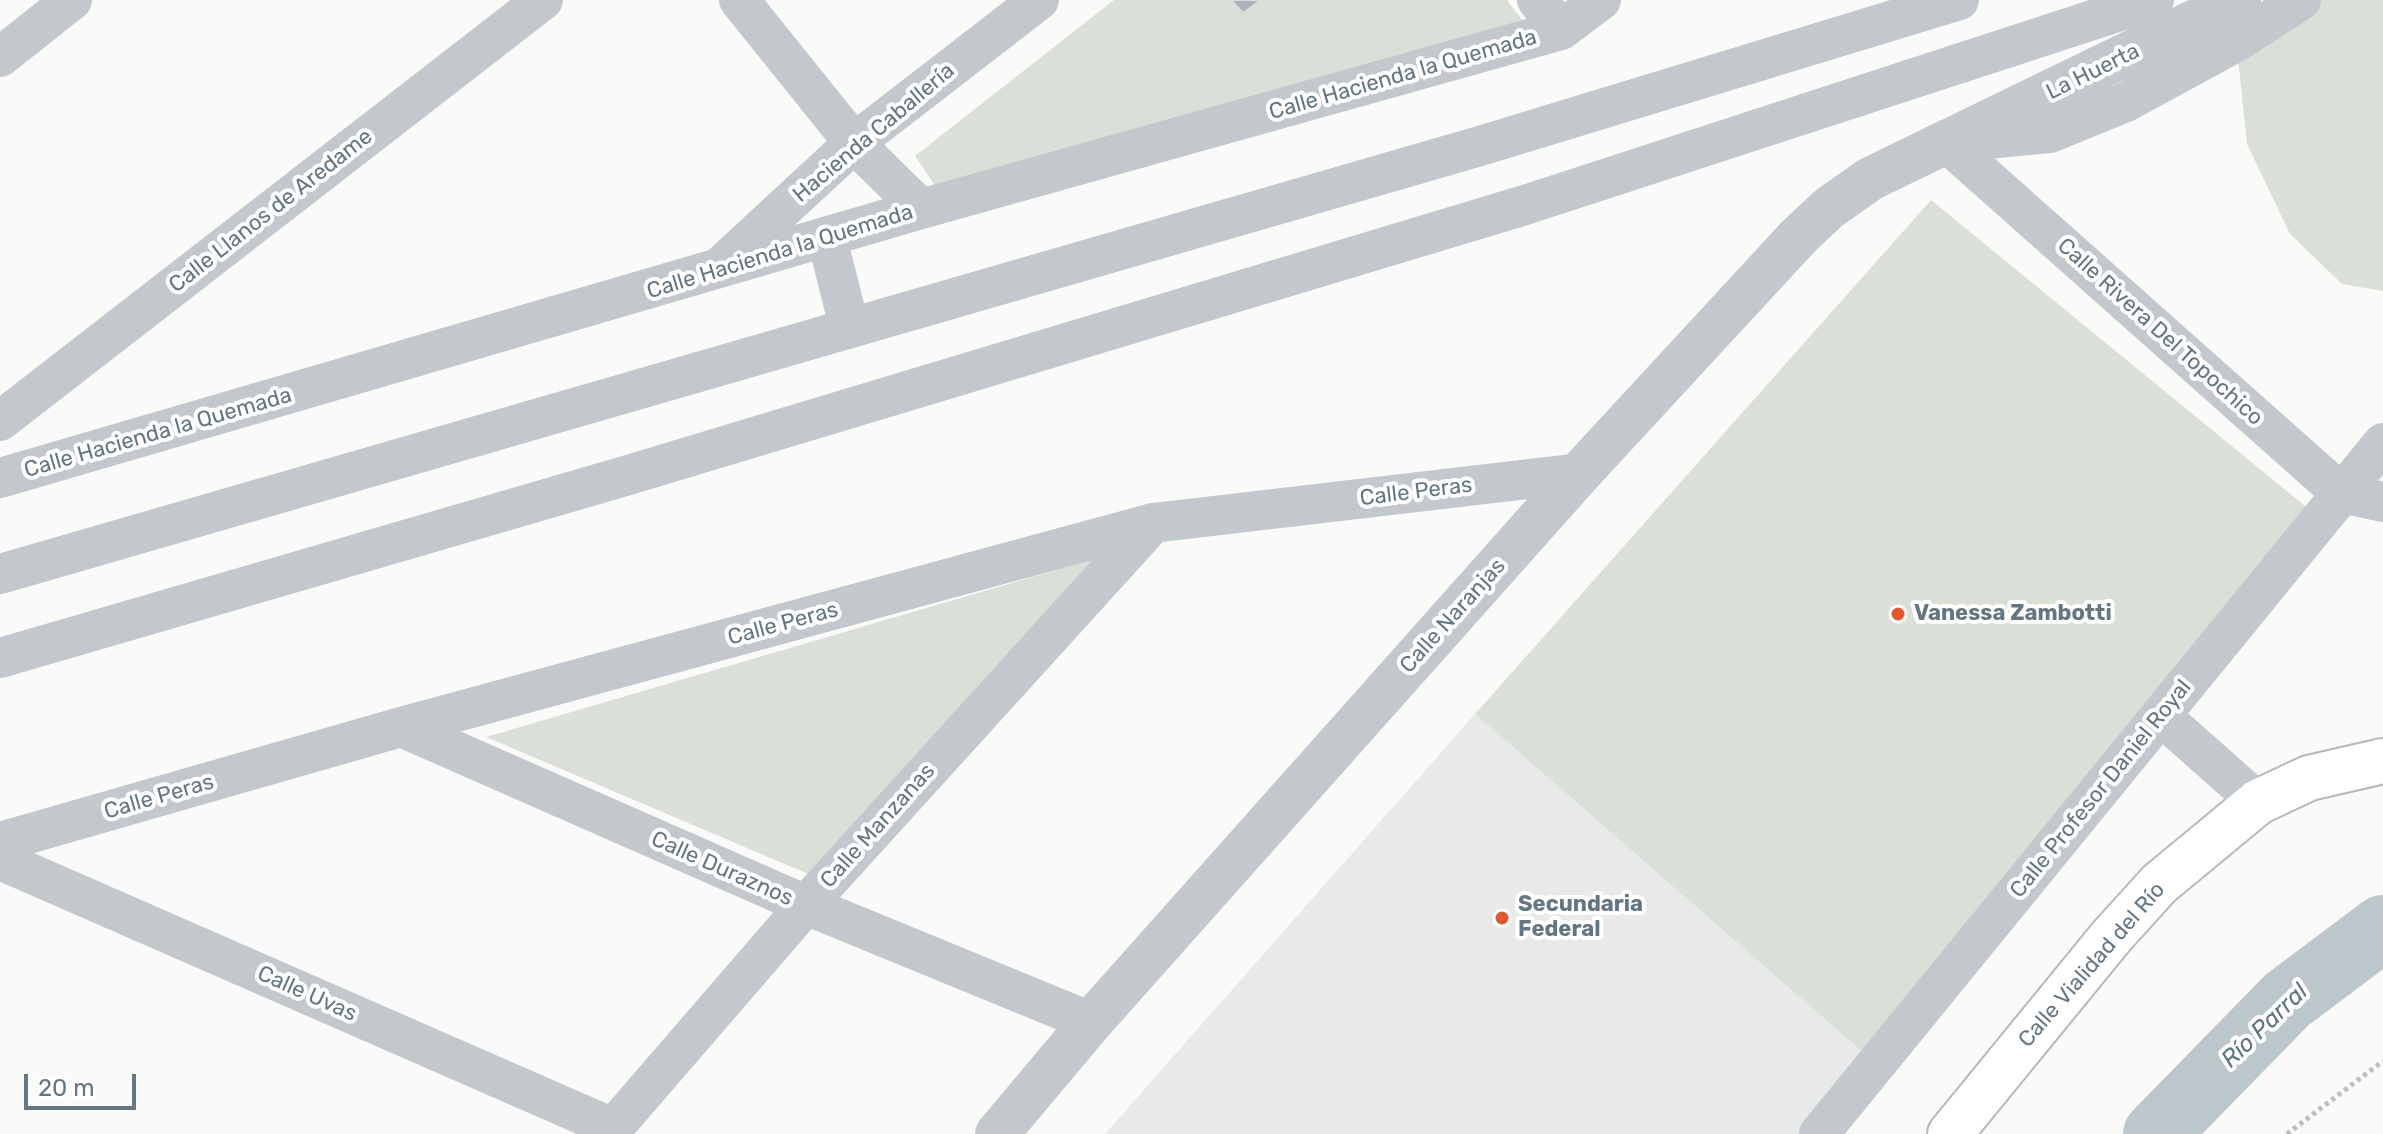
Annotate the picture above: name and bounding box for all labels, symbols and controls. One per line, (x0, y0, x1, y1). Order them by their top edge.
street label: Calle Hacienda la Quemada (1266, 24, 1540, 126)
street label: La Huerta (2042, 38, 2144, 106)
street label: Hacienda Caballería (788, 58, 960, 208)
street label: Calle Llanos de Aredame (164, 123, 378, 299)
street label: Calle Hacienda la Quemada (644, 199, 916, 305)
street label: Calle Rivera Del Topochico (2052, 233, 2268, 431)
street label: Calle Hacienda la Quemada (21, 382, 295, 484)
street label: Calle Peras (1358, 472, 1474, 512)
street label: Calle Naranjas (1395, 553, 1511, 679)
street label: Calle Peras (725, 597, 841, 651)
place label: Vanessa Zambotti (1914, 601, 2112, 627)
marker: Vanessa Zambotti (1889, 605, 1907, 623)
street label: Calle Profesor Daniel Royal (2005, 675, 2197, 903)
street label: Calle Manzanas (815, 758, 941, 894)
street label: Calle Peras (101, 769, 217, 825)
street label: Calle Duraznos (647, 826, 797, 912)
street label: Calle Vialidad del Río (2013, 877, 2171, 1053)
place label: Secundaria Federal (1518, 892, 1643, 944)
marker: Secundaria Federal (1493, 909, 1511, 927)
street label: Calle Uvas (253, 960, 361, 1028)
water label: Río Parral (2216, 978, 2314, 1074)
scale bar (28, 1058, 140, 1108)
text: 20 m (38, 1074, 95, 1102)

